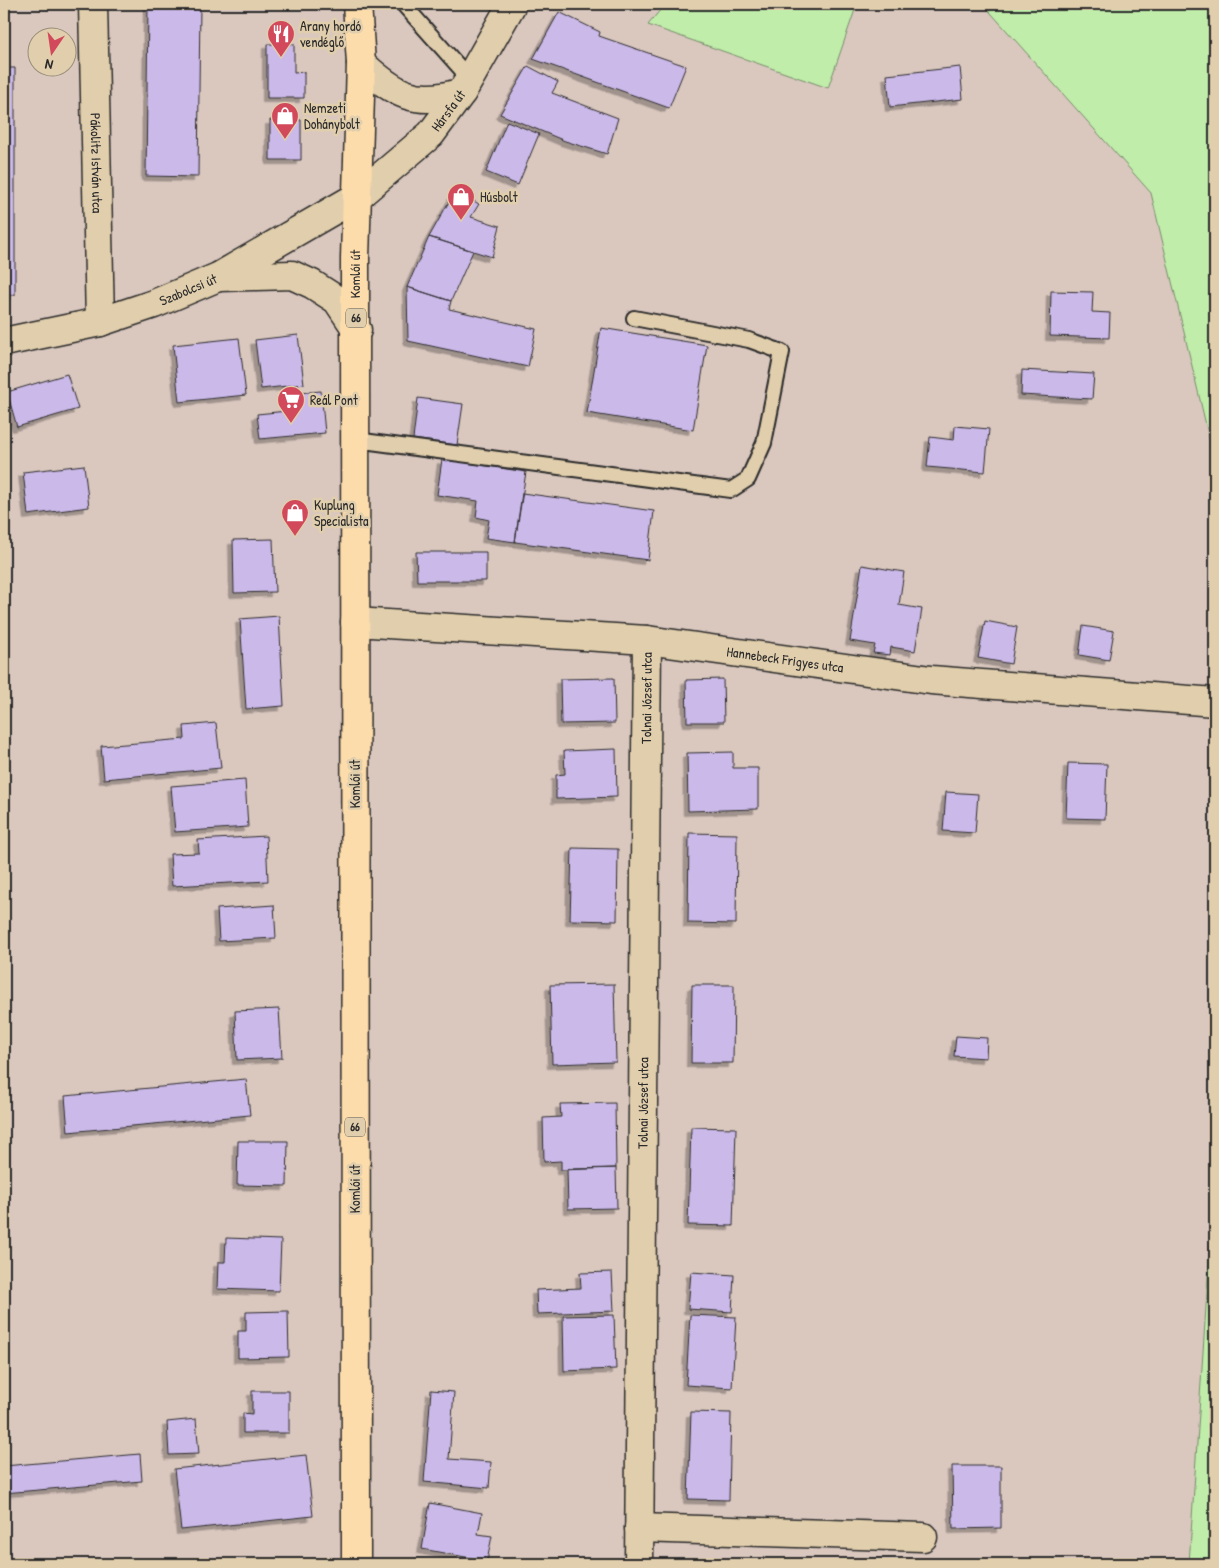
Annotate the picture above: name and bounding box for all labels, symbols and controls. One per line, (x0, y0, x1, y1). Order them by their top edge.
place label: Arany hordó vendéglő (300, 16, 362, 52)
restaurant icon: Arany hordó vendéglő (266, 19, 296, 58)
north arrow (28, 28, 78, 78)
text: N (43, 55, 55, 75)
street label: Hársfa út (426, 86, 470, 135)
place label: Nemzeti Dohánybolt (304, 98, 360, 134)
shop icon: Nemzeti Dohánybolt (270, 101, 300, 140)
street label: Pákolitz István utca (86, 113, 108, 214)
shop icon: Húsbolt (446, 182, 476, 221)
place label: Húsbolt (480, 187, 518, 206)
street label: Komlói út (345, 249, 364, 298)
street label: Szabolcsi út (156, 269, 220, 310)
road number: 66 (346, 308, 366, 328)
supermarket icon: Reál Pont (276, 385, 306, 424)
place label: Reál Pont (310, 390, 358, 409)
place label: Kuplung Specialista (314, 495, 369, 531)
shop icon: Kuplung Specialista (280, 498, 310, 537)
street label: Hannebeck Frigyes utca (726, 641, 845, 677)
street label: Tolnai József utca (636, 652, 656, 744)
street label: Komlói út (345, 760, 364, 808)
street label: Tolnai József utca (633, 1057, 652, 1149)
road number: 66 (345, 1118, 365, 1136)
street label: Komlói út (345, 1165, 364, 1213)

